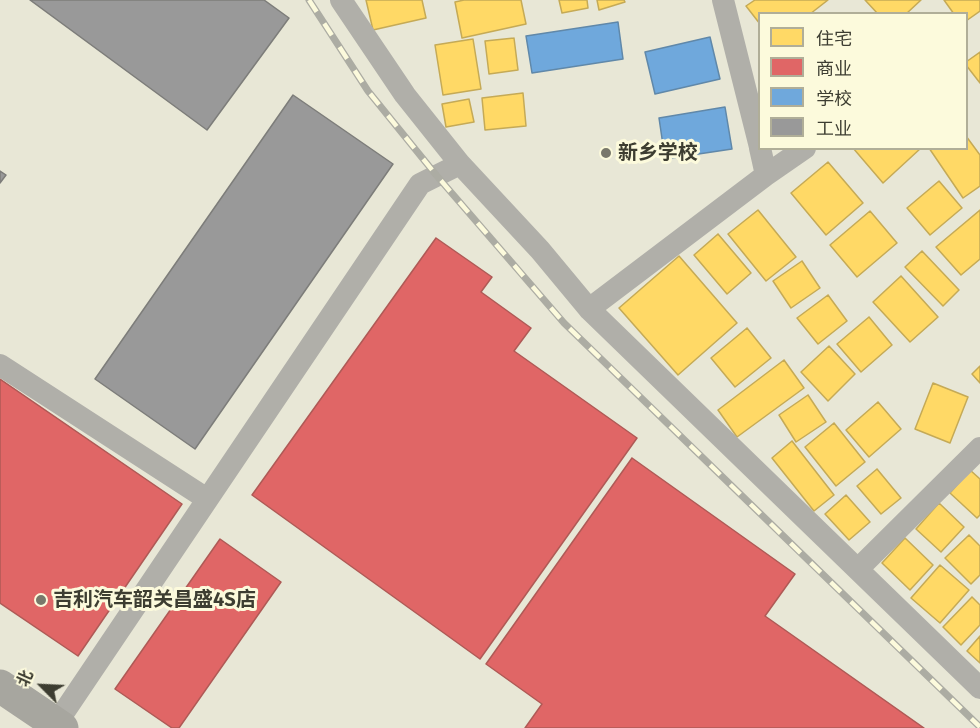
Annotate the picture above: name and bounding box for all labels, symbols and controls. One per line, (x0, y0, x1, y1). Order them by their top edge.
legend (758, 12, 968, 150)
text: 住宅 (816, 28, 852, 50)
text: 商业 (816, 58, 852, 80)
text: 学校 (816, 88, 852, 110)
text: 工业 (816, 118, 852, 140)
place label: 新乡学校 (618, 141, 698, 165)
marker: 新乡学校 (599, 146, 613, 160)
place label: 吉利汽车韶关昌盛4S店 (53, 588, 256, 612)
marker: 吉利汽车韶关昌盛4S店 (34, 593, 48, 607)
north arrow (12, 656, 72, 716)
text: 北 (13, 667, 37, 690)

